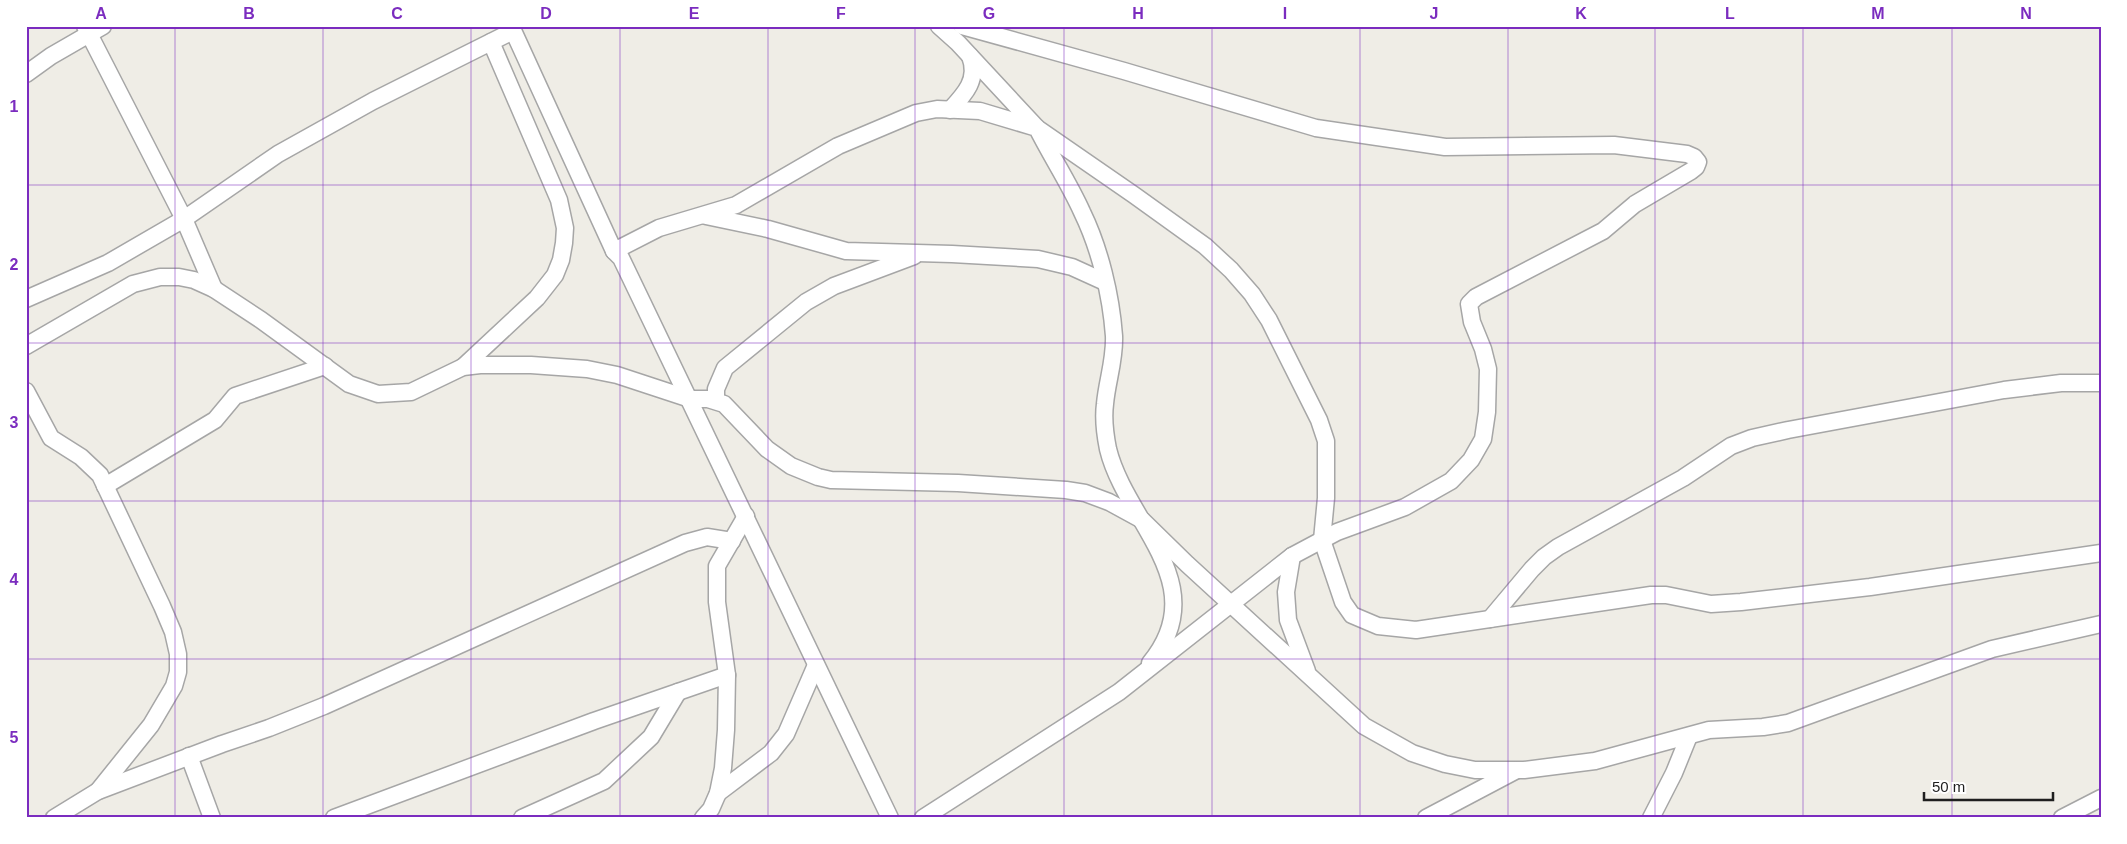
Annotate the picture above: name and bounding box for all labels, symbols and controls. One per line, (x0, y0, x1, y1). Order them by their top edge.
text: A (95, 5, 107, 22)
text: B (243, 5, 255, 22)
text: C (391, 5, 403, 22)
text: D (540, 5, 552, 22)
text: E (689, 5, 700, 22)
text: F (836, 5, 846, 22)
text: G (983, 5, 995, 22)
text: H (1132, 5, 1144, 22)
text: I (1283, 5, 1287, 22)
text: J (1430, 5, 1438, 22)
text: K (1575, 5, 1587, 22)
text: L (1725, 5, 1735, 22)
text: M (1871, 5, 1885, 22)
text: N (2020, 5, 2032, 22)
text: 1 (10, 98, 19, 115)
text: 2 (10, 256, 19, 273)
text: 3 (10, 414, 19, 431)
text: 4 (10, 571, 19, 588)
text: 5 (10, 729, 19, 746)
scale bar (1924, 769, 2053, 801)
text: 50 m (1932, 778, 1965, 795)

